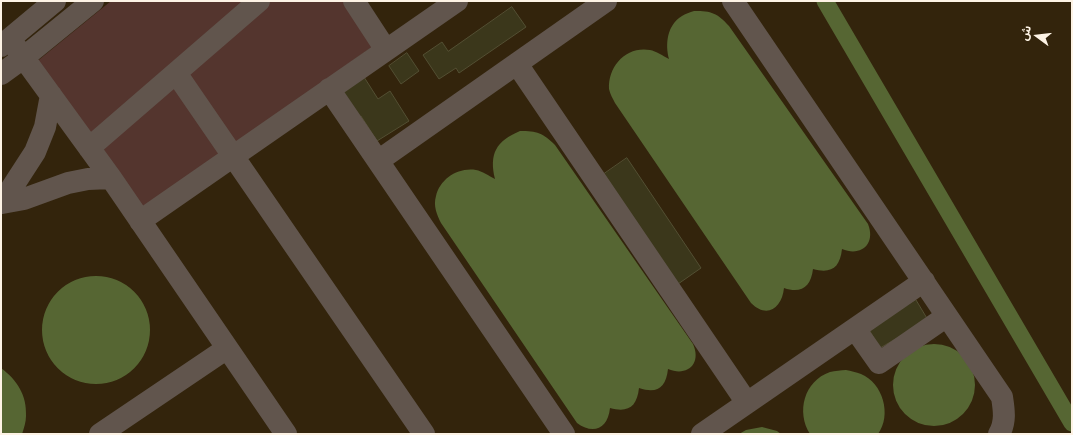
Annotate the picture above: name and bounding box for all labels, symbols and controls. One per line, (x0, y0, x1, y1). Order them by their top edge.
north arrow (1017, 16, 1057, 56)
text: ش (1018, 24, 1033, 42)

